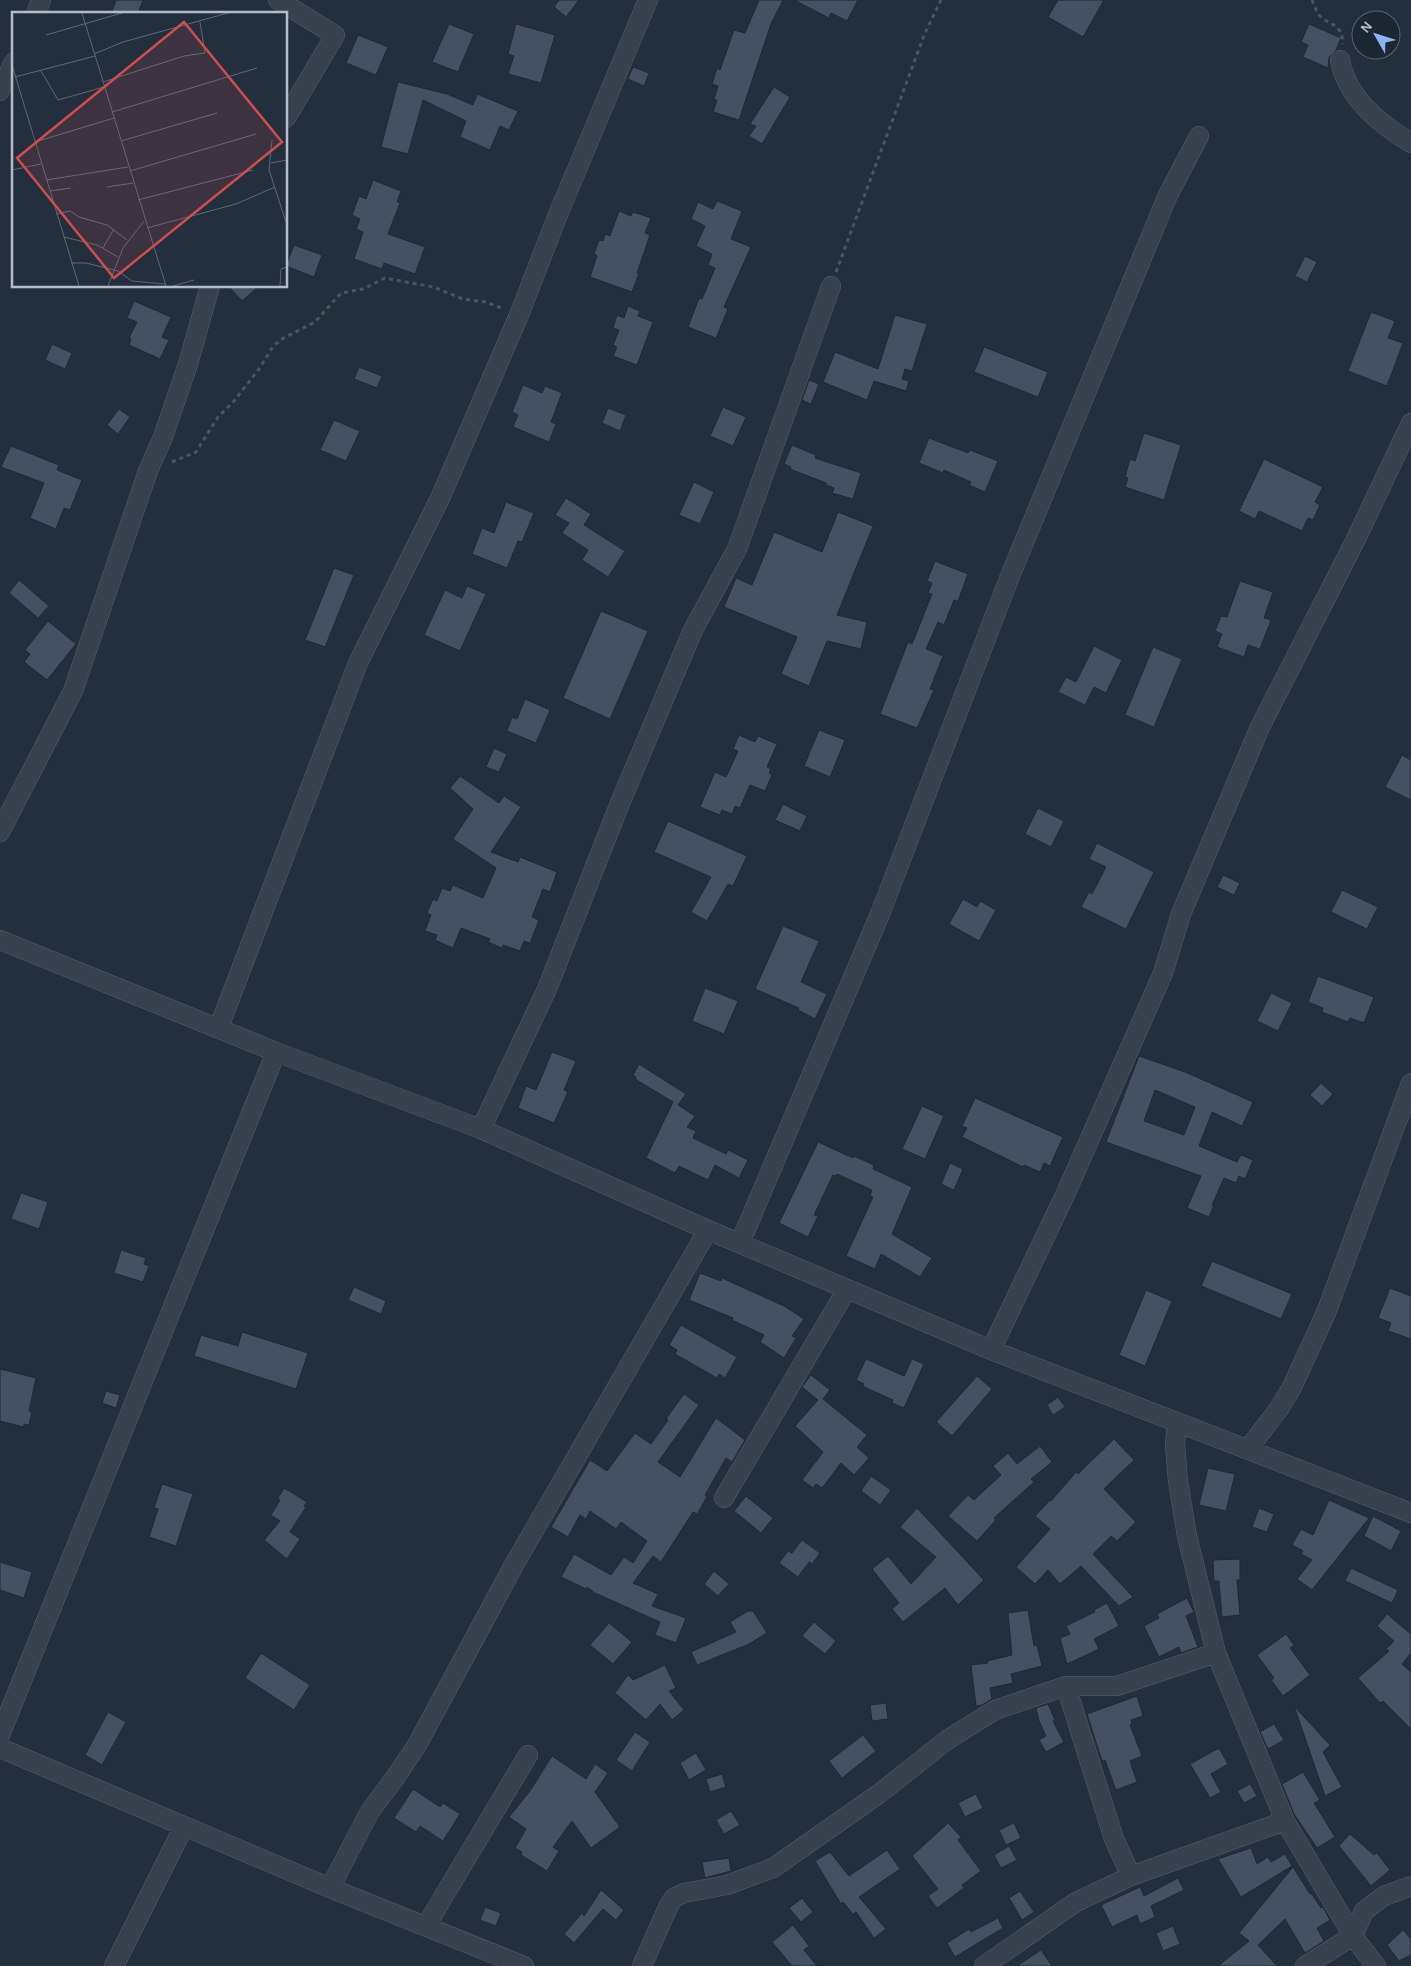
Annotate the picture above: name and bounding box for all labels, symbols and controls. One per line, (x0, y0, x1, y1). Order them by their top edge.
north arrow (1351, 10, 1401, 60)
inset map (12, 12, 288, 288)
text: N (1358, 19, 1375, 36)

